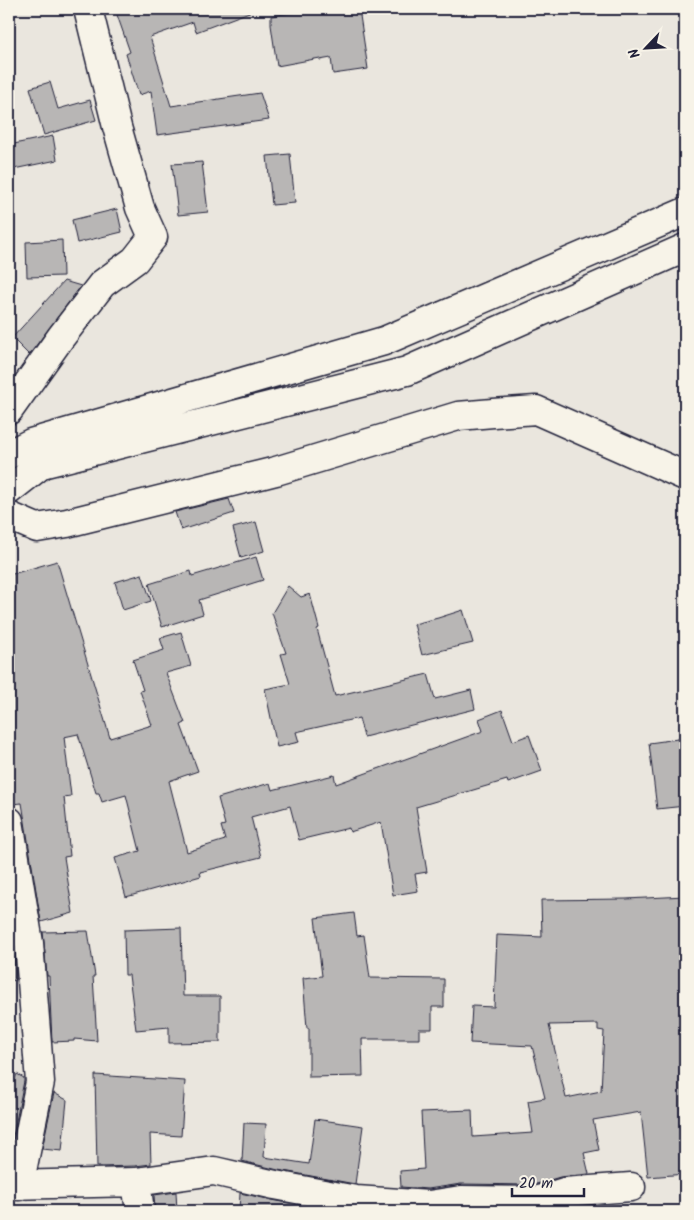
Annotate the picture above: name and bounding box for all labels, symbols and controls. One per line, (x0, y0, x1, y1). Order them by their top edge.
north arrow (622, 22, 672, 72)
text: N (623, 44, 647, 62)
scale bar (512, 1165, 584, 1197)
text: 20 m (519, 1172, 553, 1196)

